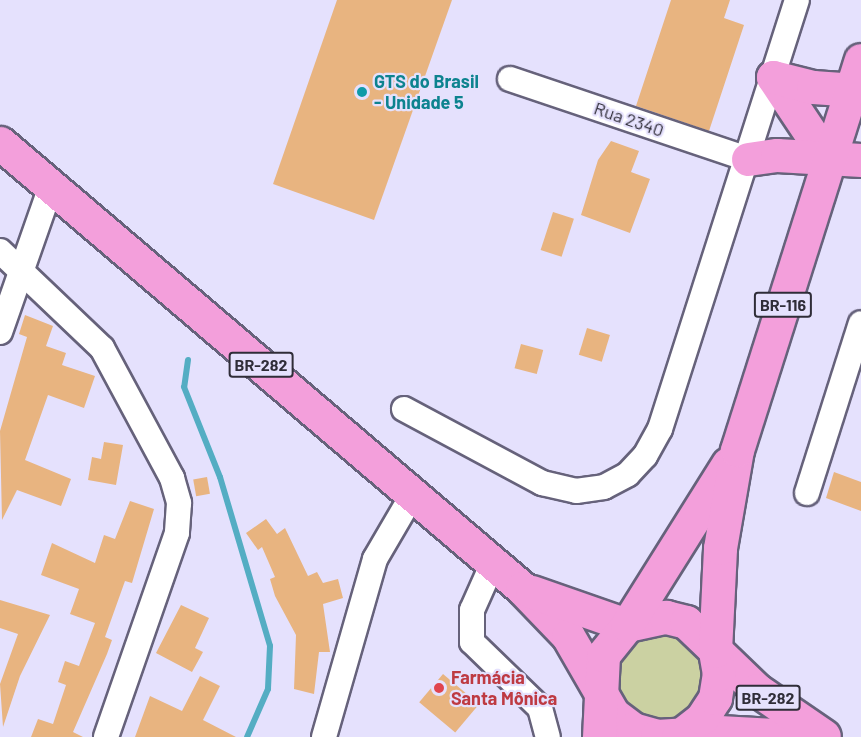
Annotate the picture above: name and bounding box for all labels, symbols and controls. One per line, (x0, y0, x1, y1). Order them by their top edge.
place label: GTS do Brasil - Unidade 5 (374, 71, 479, 113)
marker: GTS do Brasil - Unidade 5 (355, 85, 369, 99)
street label: Rua 2340 (591, 97, 667, 141)
road number: BR-116 (753, 292, 813, 318)
road number: BR-282 (228, 352, 294, 378)
place label: Farmácia Santa Mônica (451, 667, 557, 710)
marker: Farmácia Santa Mônica (432, 681, 446, 695)
road number: BR-282 (735, 685, 801, 711)

